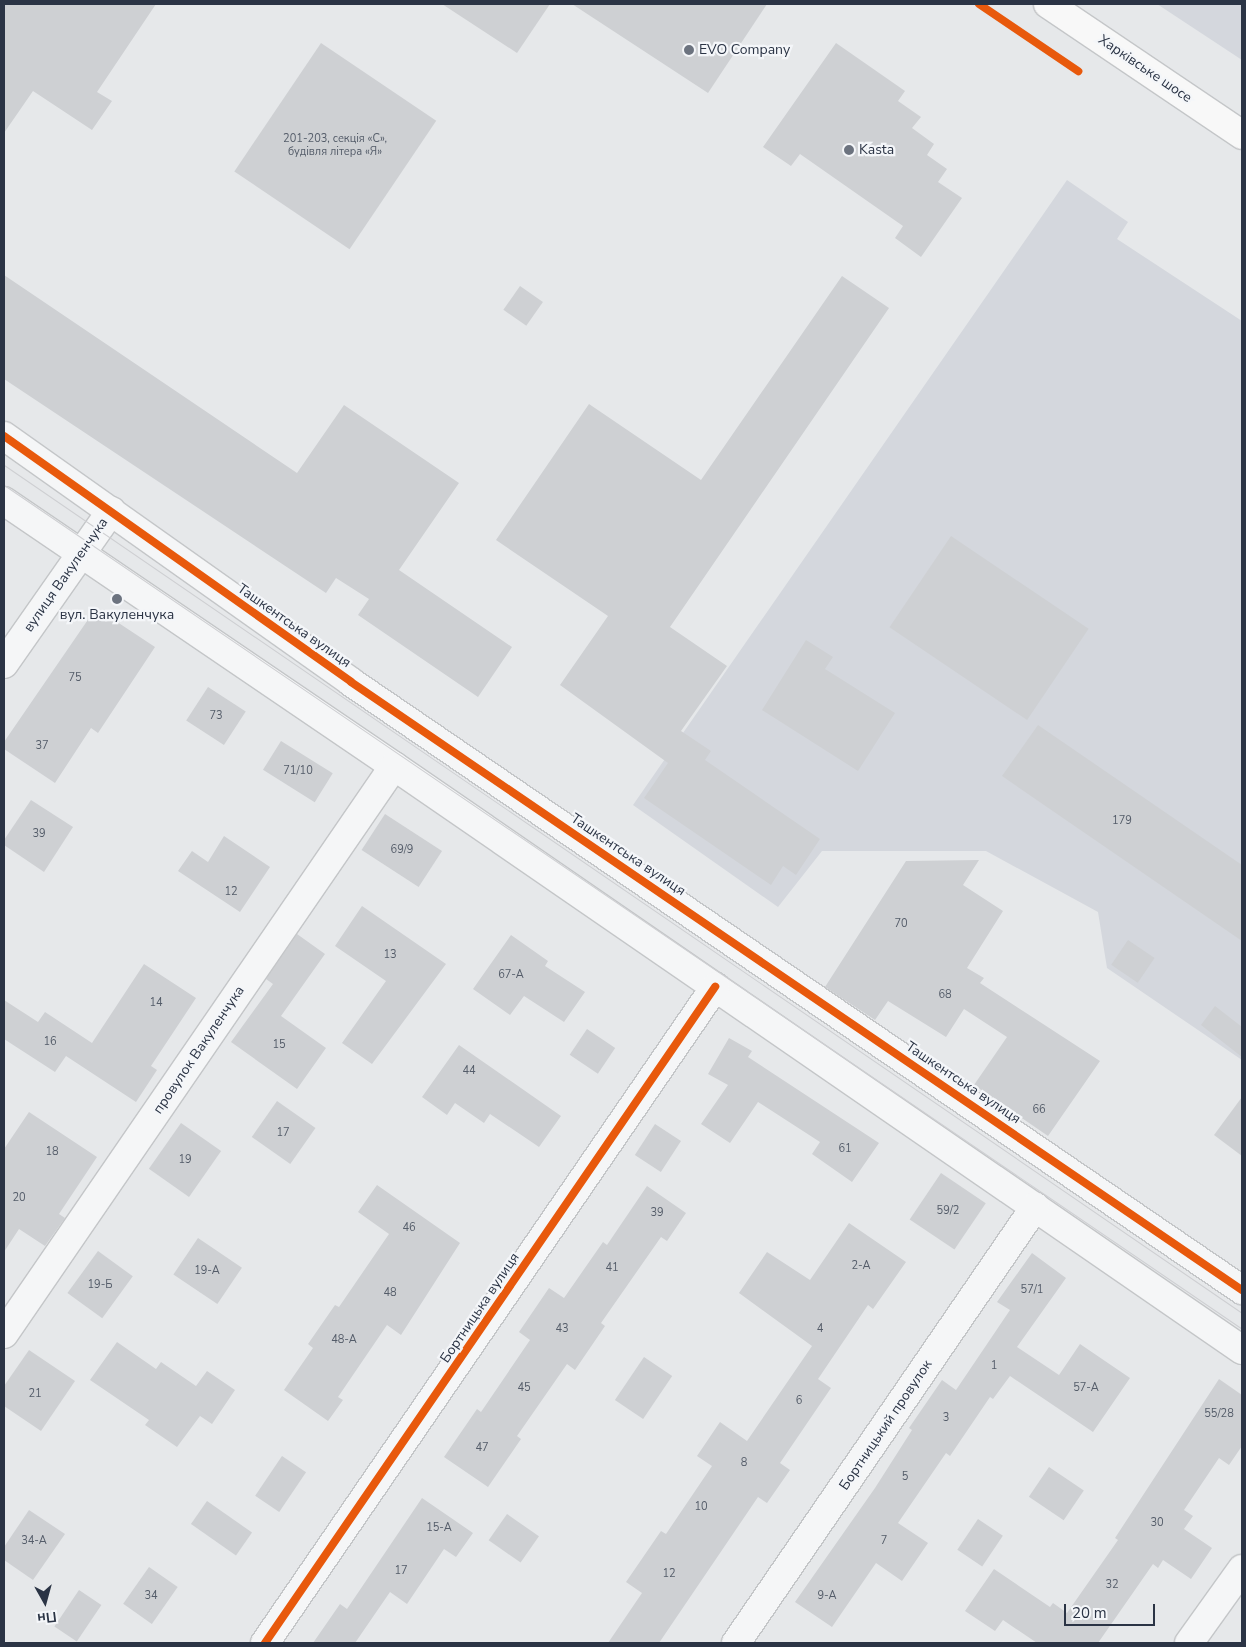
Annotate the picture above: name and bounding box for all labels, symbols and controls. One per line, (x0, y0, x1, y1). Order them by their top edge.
street label: Харківське шосе (1095, 31, 1195, 107)
place label: EVO Company (699, 42, 790, 58)
marker: EVO Company (683, 44, 695, 56)
house number: 201-203, секція «С», будівля літера «Я» (283, 133, 387, 159)
place label: Kasta (859, 142, 894, 158)
marker: Kasta (843, 144, 855, 156)
street label: вулиця Вакуленчука (20, 515, 112, 635)
street label: Ташкентська вулиця (234, 580, 354, 672)
marker: вул. Вакуленчука (111, 593, 123, 605)
place label: вул. Вакуленчука (60, 607, 174, 623)
house number: 75 (68, 671, 82, 685)
house number: 73 (209, 709, 223, 723)
house number: 37 (35, 739, 49, 753)
house number: 71/10 (283, 764, 313, 778)
street label: Ташкентська вулиця (567, 810, 689, 900)
house number: 179 (1112, 814, 1132, 828)
house number: 39 (32, 827, 46, 841)
house number: 69/9 (391, 843, 413, 857)
house number: 12 (224, 885, 238, 899)
house number: 70 (894, 917, 908, 931)
house number: 13 (383, 948, 397, 962)
house number: 67-А (498, 968, 524, 982)
street label: провулок Вакуленчука (150, 983, 248, 1117)
house number: 68 (938, 988, 952, 1002)
house number: 14 (149, 996, 163, 1010)
house number: 16 (43, 1035, 57, 1049)
house number: 15 (272, 1038, 286, 1052)
street label: Ташкентська вулиця (902, 1038, 1024, 1128)
house number: 44 (462, 1064, 476, 1078)
house number: 66 (1032, 1103, 1046, 1117)
house number: 17 (276, 1126, 290, 1140)
house number: 61 (838, 1142, 852, 1156)
house number: 18 (45, 1145, 59, 1159)
house number: 19 (178, 1153, 192, 1167)
house number: 20 (12, 1191, 26, 1205)
house number: 59/2 (937, 1204, 959, 1218)
house number: 39 (650, 1206, 664, 1220)
house number: 46 (402, 1221, 416, 1235)
street label: Бортницька вулиця (437, 1250, 523, 1366)
house number: 2-А (851, 1259, 871, 1273)
house number: 41 (605, 1261, 619, 1275)
house number: 19-А (194, 1264, 220, 1278)
house number: 19-Б (87, 1278, 113, 1292)
house number: 57/1 (1021, 1283, 1043, 1297)
house number: 48 (383, 1286, 397, 1300)
house number: 43 (555, 1322, 569, 1336)
house number: 4 (817, 1322, 823, 1336)
house number: 48-А (331, 1333, 357, 1347)
street label: Бортницький провулок (836, 1357, 936, 1493)
house number: 1 (991, 1359, 997, 1373)
house number: 45 (517, 1381, 531, 1395)
house number: 57-А (1073, 1381, 1099, 1395)
house number: 21 (28, 1387, 42, 1401)
house number: 6 (796, 1394, 802, 1408)
house number: 55/28 (1204, 1407, 1234, 1421)
house number: 3 (943, 1411, 949, 1425)
house number: 47 (475, 1441, 489, 1455)
house number: 8 (741, 1456, 747, 1470)
house number: 5 (902, 1470, 908, 1484)
house number: 10 (694, 1500, 708, 1514)
house number: 30 (1150, 1516, 1164, 1530)
house number: 15-А (426, 1521, 452, 1535)
house number: 34-А (21, 1534, 47, 1548)
house number: 7 (881, 1534, 887, 1548)
house number: 17 (394, 1564, 408, 1578)
house number: 12 (662, 1567, 676, 1581)
north arrow (20, 1577, 70, 1627)
house number: 32 (1105, 1578, 1119, 1592)
house number: 34 (144, 1589, 158, 1603)
house number: 9-А (817, 1589, 837, 1603)
scale bar (1066, 1594, 1157, 1626)
text: 20 m (1072, 1603, 1107, 1623)
text: Пн (36, 1607, 58, 1628)

